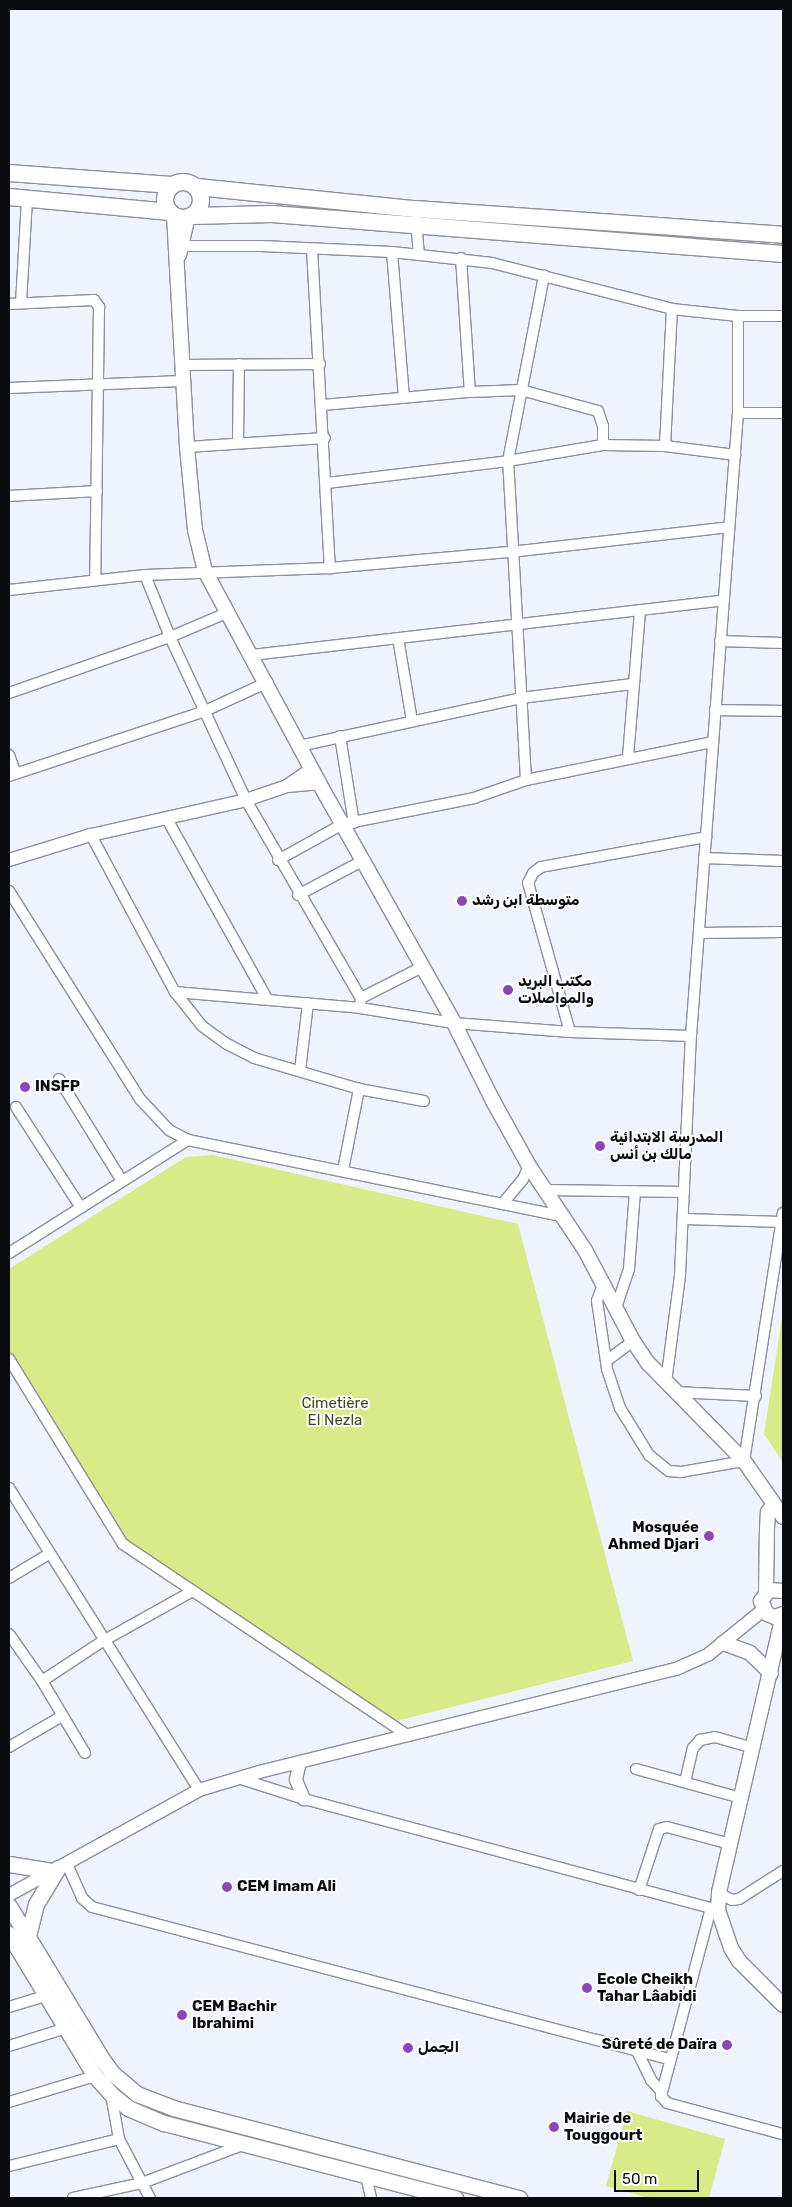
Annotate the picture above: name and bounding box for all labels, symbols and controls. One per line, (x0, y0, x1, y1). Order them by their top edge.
place label: متوسطة ابن رشد (472, 892, 580, 910)
marker: متوسطة ابن رشد (456, 895, 468, 907)
place label: مكتب البريد والمواصلات (518, 972, 594, 1007)
marker: مكتب البريد والمواصلات (502, 984, 514, 996)
place label: INSFP (35, 1078, 80, 1096)
marker: INSFP (19, 1081, 31, 1093)
place label: المدرسة الابتدائية مالك بن أنس (610, 1128, 723, 1163)
marker: المدرسة الابتدائية مالك بن أنس (594, 1140, 606, 1152)
park label: Cimetière El Nezla (301, 1394, 369, 1429)
place label: Mosquée Ahmed Djari (608, 1518, 699, 1553)
marker: Mosquée Ahmed Djari (703, 1530, 715, 1542)
place label: CEM Imam Ali (237, 1878, 336, 1896)
marker: CEM Imam Ali (221, 1881, 233, 1893)
place label: Ecole Cheikh Tahar Lâabidi (597, 1970, 697, 2005)
marker: Ecole Cheikh Tahar Lâabidi (581, 1982, 593, 1994)
place label: CEM Bachir Ibrahimi (192, 1997, 277, 2032)
marker: CEM Bachir Ibrahimi (176, 2009, 188, 2021)
place label: Sûreté de Daïra (602, 2036, 717, 2054)
place label: الجمل (418, 2039, 459, 2057)
marker: Sûreté de Daïra (721, 2039, 733, 2051)
marker: الجمل (402, 2042, 414, 2054)
place label: Mairie de Touggourt (564, 2109, 643, 2144)
marker: Mairie de Touggourt (548, 2121, 560, 2133)
scale bar (617, 2160, 702, 2192)
text: 50 m (622, 2170, 657, 2188)

